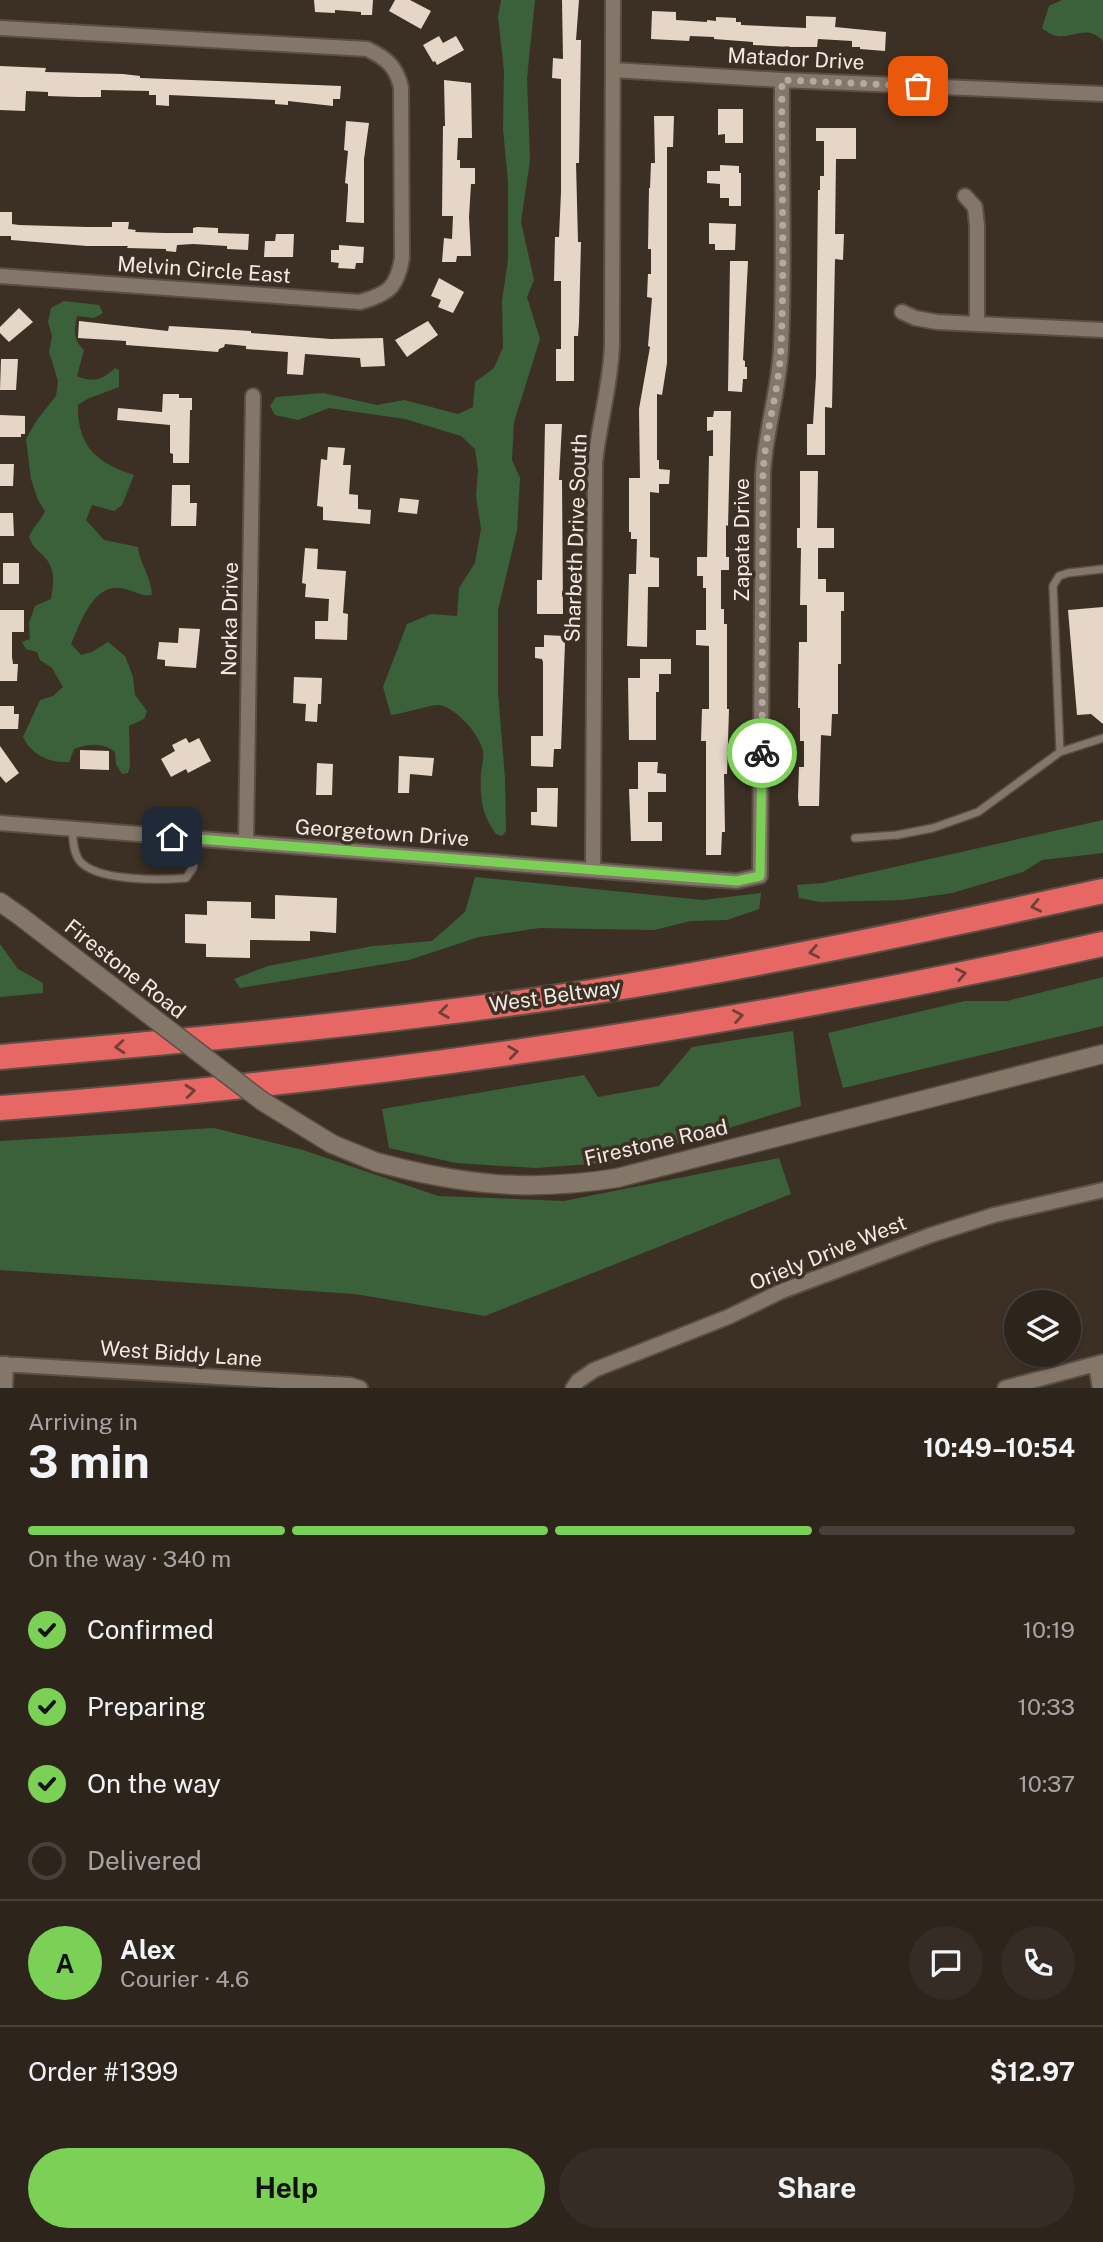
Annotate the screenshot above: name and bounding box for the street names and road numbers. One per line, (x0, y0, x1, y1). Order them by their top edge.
street label: Matador Drive (727, 42, 865, 75)
street label: Melvin Circle East (116, 251, 292, 288)
street label: Sharbeth Drive South (559, 433, 592, 643)
street label: Zapata Drive (729, 478, 754, 602)
street label: Norka Drive (216, 562, 243, 676)
street label: Georgetown Drive (294, 814, 470, 851)
street label: Firestone Road (60, 914, 191, 1024)
street label: West Beltway (487, 974, 623, 1017)
street label: Firestone Road (582, 1114, 730, 1171)
street label: Oriely Drive West (746, 1210, 910, 1295)
street label: West Biddy Lane (99, 1335, 263, 1372)

